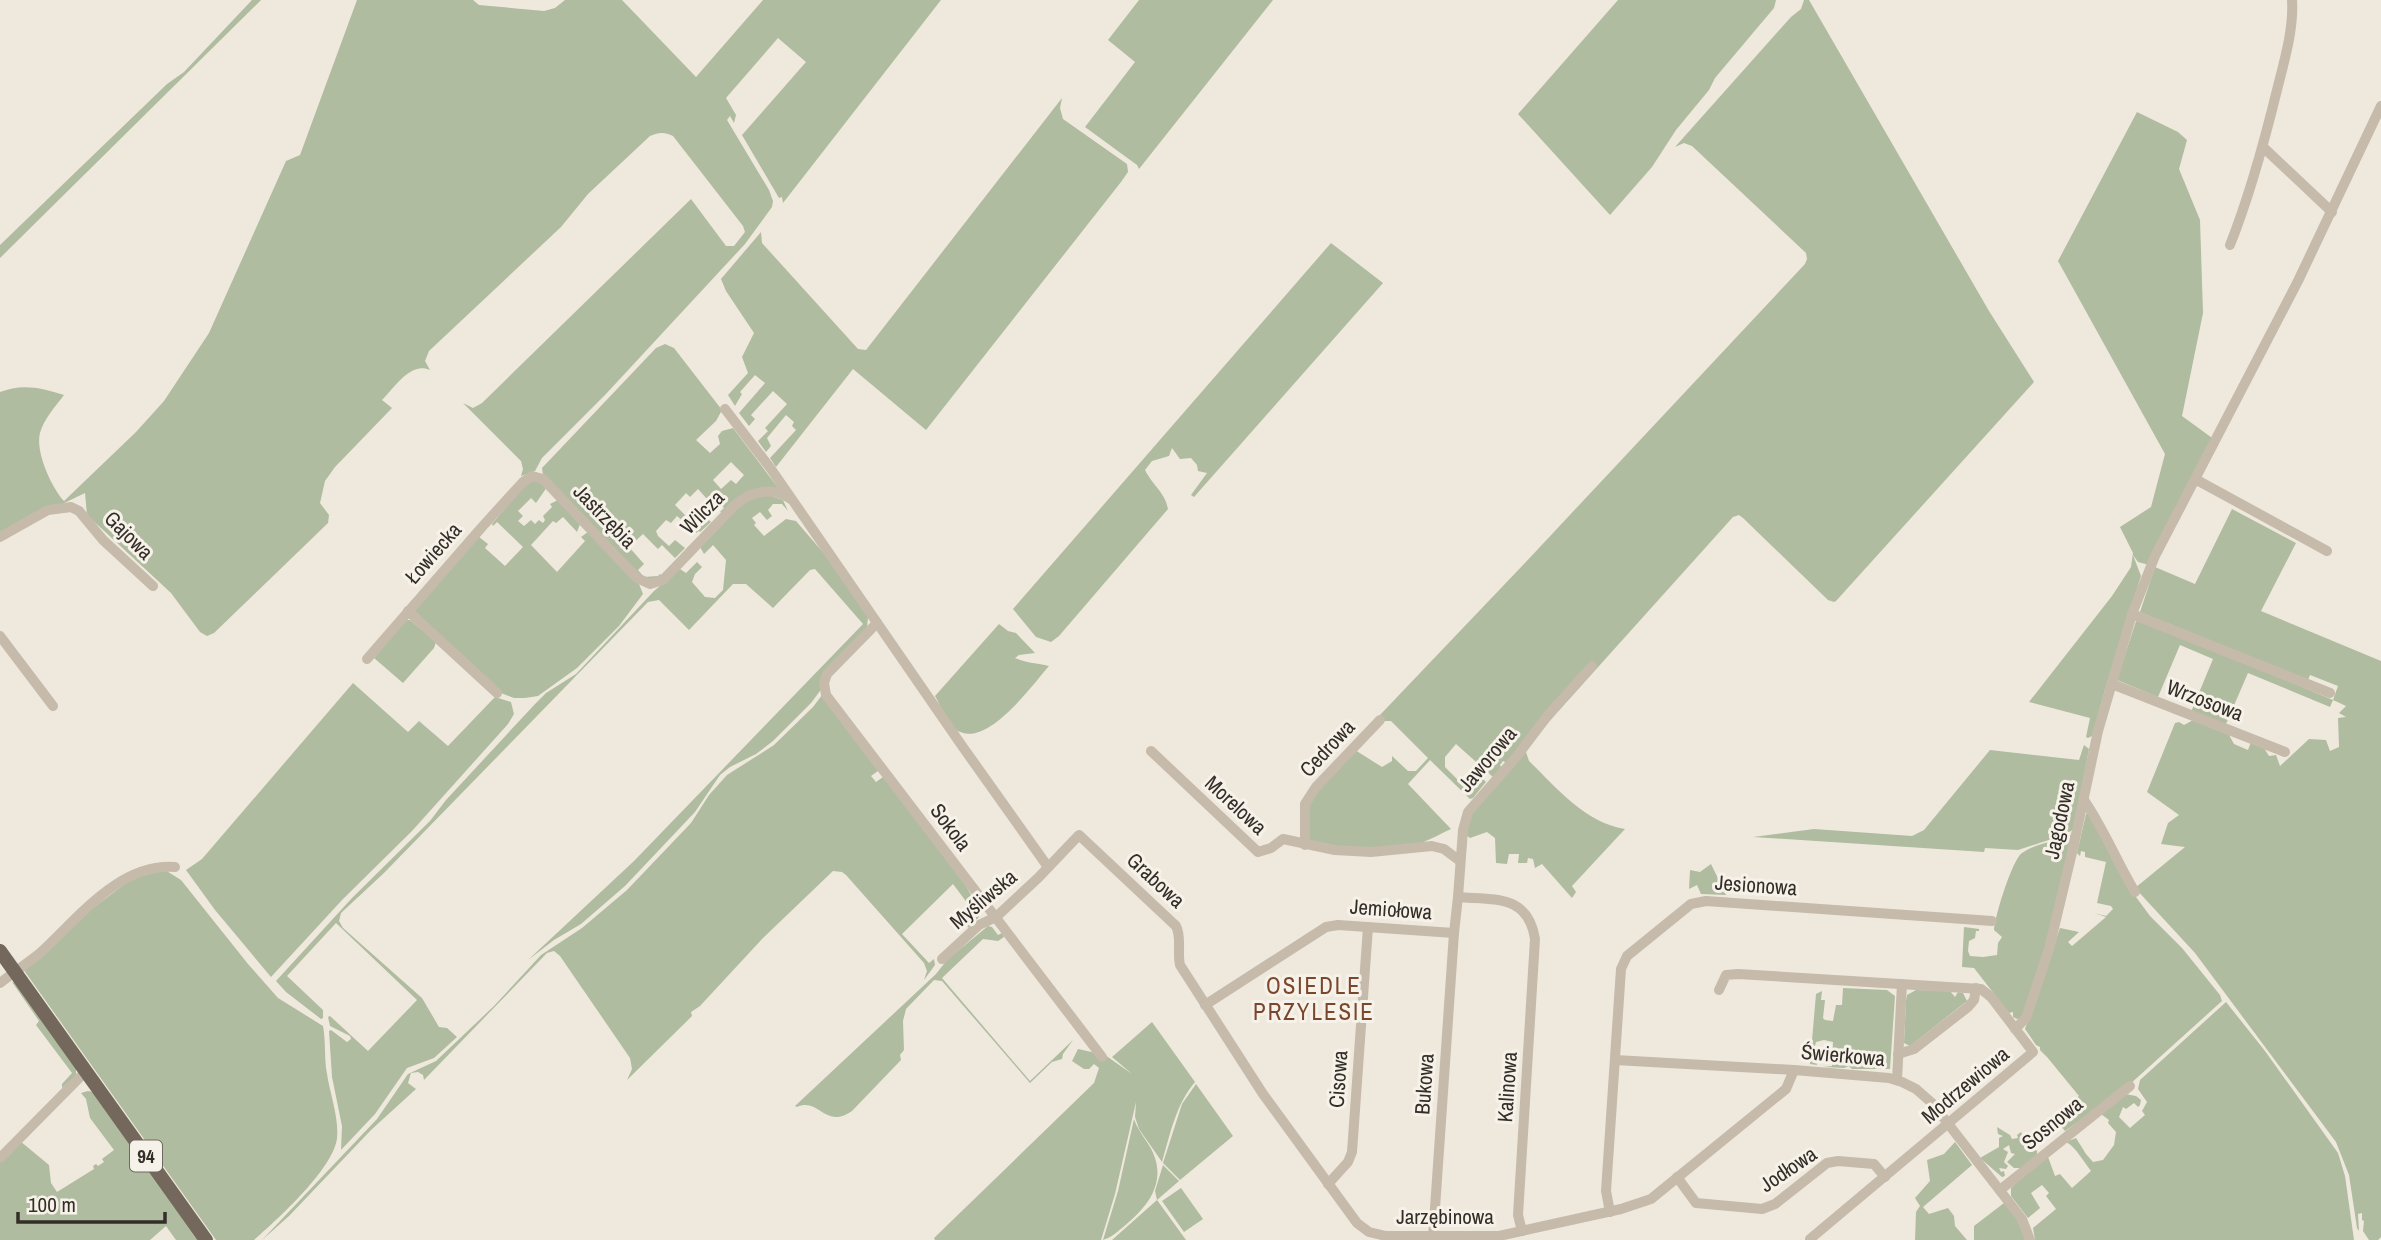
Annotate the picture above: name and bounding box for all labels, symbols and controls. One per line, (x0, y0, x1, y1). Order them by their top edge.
street label: Jastrzębia (567, 477, 643, 555)
street label: Wilcza (673, 483, 731, 541)
street label: Gajowa (98, 504, 160, 566)
street label: Łowiecka (398, 516, 468, 590)
street label: Wrzosowa (2162, 672, 2248, 728)
street label: Cedrowa (1293, 713, 1361, 783)
street label: Jaworowa (1451, 720, 1523, 798)
street label: Morelowa (1199, 769, 1273, 841)
street label: Jagodowa (2037, 778, 2081, 861)
street label: Sokola (924, 797, 979, 857)
street label: Grabowa (1121, 846, 1192, 915)
street label: Myśliwska (943, 862, 1023, 936)
street label: Jesionowa (1714, 868, 1798, 902)
street label: Jemiołowa (1349, 892, 1433, 926)
district label: OSIEDLE PRZYLESIE (1253, 970, 1375, 1027)
street label: Świerkowa (1800, 1037, 1887, 1073)
street label: Modrzewiowa (1915, 1039, 2015, 1130)
street label: Cisowa (1322, 1049, 1354, 1109)
street label: Kalinowa (1490, 1050, 1524, 1123)
street label: Bukowa (1407, 1052, 1441, 1116)
street label: Sosnowa (2015, 1089, 2089, 1157)
street label: Jodłowa (1754, 1139, 1823, 1199)
road number: 94 (130, 1140, 162, 1172)
scale bar (18, 1180, 164, 1224)
text: 100 m (28, 1190, 76, 1219)
street label: Jarzębinowa (1396, 1202, 1494, 1231)

